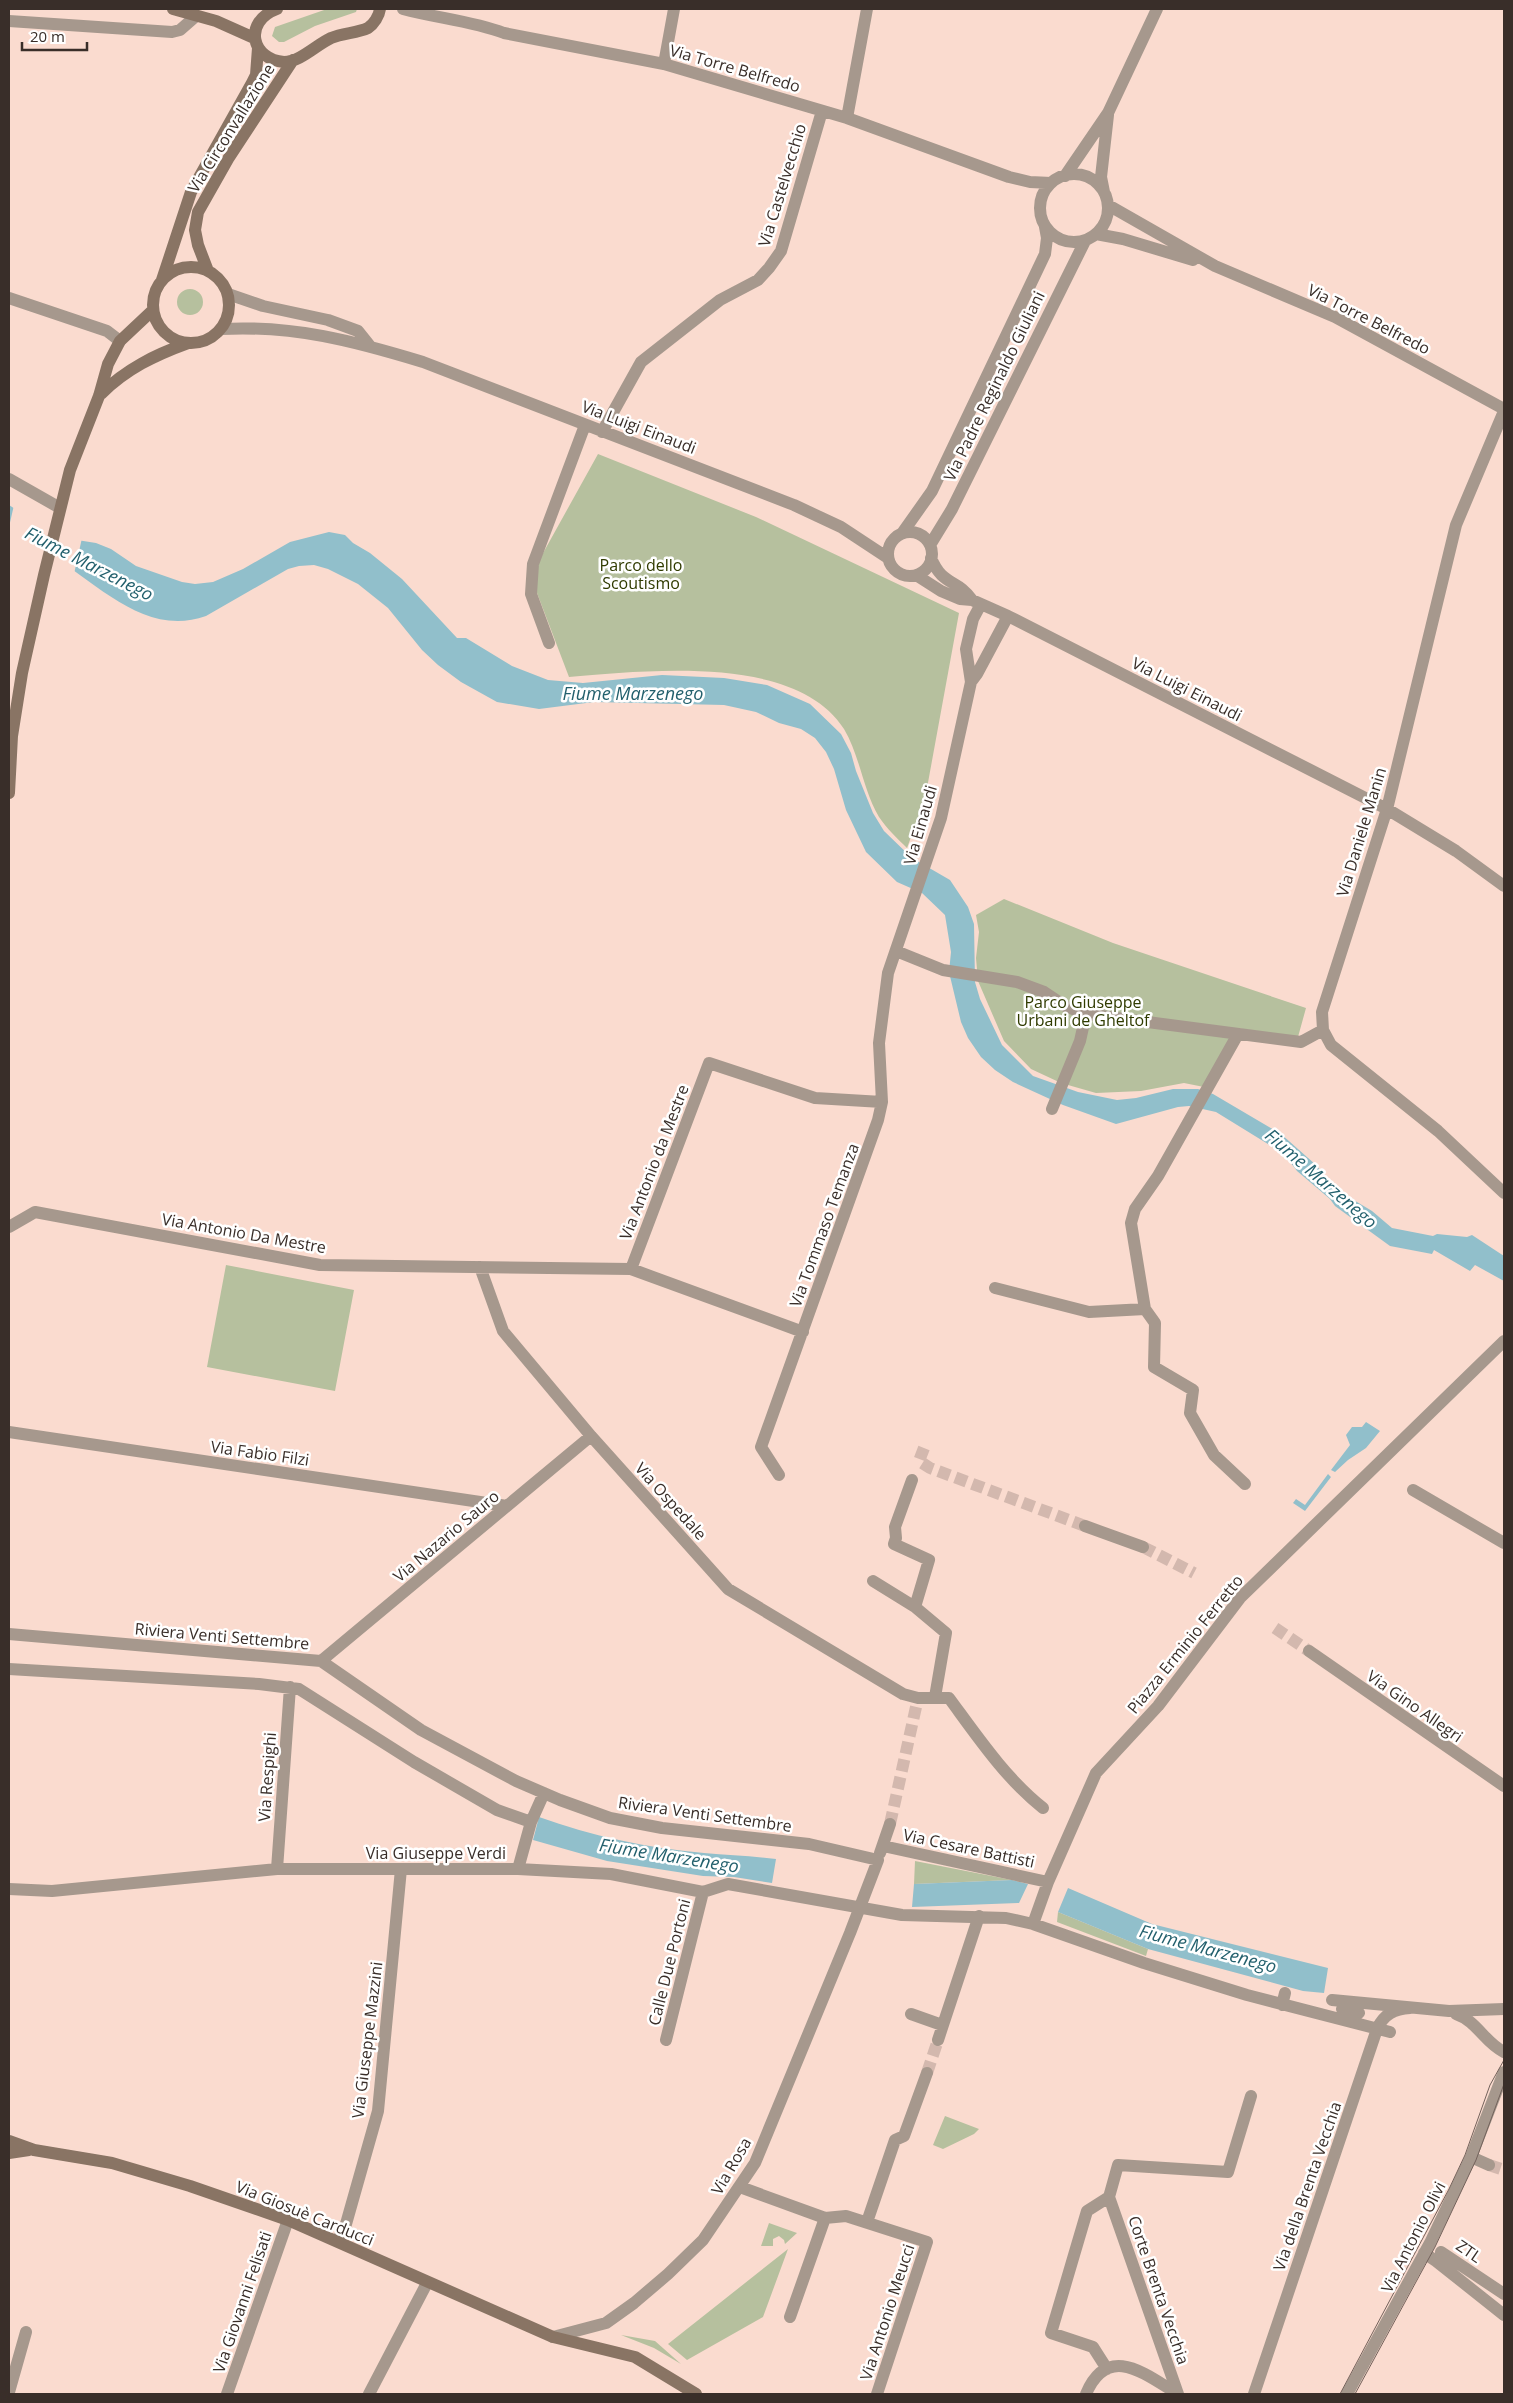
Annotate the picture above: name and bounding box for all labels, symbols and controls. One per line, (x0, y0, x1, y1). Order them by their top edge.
scale bar (22, 20, 88, 52)
text: 20 m (30, 26, 65, 46)
street label: Via Torre Belfredo (667, 39, 803, 97)
street label: Via Circonvallazione (182, 59, 280, 197)
street label: Via Castelvecchio (753, 121, 811, 249)
street label: Via Torre Belfredo (1304, 279, 1434, 359)
street label: Via Padre Reginaldo Giuliani (938, 287, 1050, 485)
street label: Via Luigi Einaudi (579, 395, 699, 459)
water label: Fiume Marzenego (21, 520, 158, 606)
park label: Parco dello Scoutismo (600, 554, 682, 594)
street label: Via Luigi Einaudi (1128, 652, 1246, 726)
water label: Fiume Marzenego (563, 681, 703, 705)
street label: Via Daniele Manin (1331, 765, 1391, 899)
street label: Via Einaudi (898, 783, 942, 867)
park label: Parco Giuseppe Urbani de Gheltof (1017, 991, 1151, 1031)
street label: Via Antonio da Mestre (614, 1081, 694, 1243)
water label: Fiume Marzenego (1261, 1123, 1383, 1234)
street label: Via Tommaso Temanza (784, 1140, 864, 1310)
street label: Via Antonio Da Mestre (160, 1208, 328, 1258)
street label: Via Fabio Filzi (209, 1435, 311, 1471)
street label: Via Ospedale (630, 1458, 712, 1544)
street label: Via Nazario Sauro (388, 1485, 504, 1587)
street label: Piazza Erminio Ferretto (1122, 1570, 1248, 1718)
street label: Riviera Venti Settembre (134, 1617, 310, 1655)
street label: Via Gino Allegri (1363, 1665, 1467, 1747)
street label: Via Respighi (253, 1732, 281, 1822)
street label: Riviera Venti Settembre (617, 1791, 793, 1837)
street label: Via Cesare Battisti (901, 1823, 1037, 1873)
water label: Fiume Marzenego (598, 1832, 741, 1878)
street label: Via Giuseppe Verdi (366, 1842, 506, 1864)
street label: Calle Due Portoni (643, 1896, 695, 2028)
water label: Fiume Marzenego (1137, 1918, 1279, 1978)
street label: Via Giuseppe Mazzini (346, 1960, 388, 2120)
street label: Via della Brenta Vecchia (1268, 2098, 1346, 2274)
street label: Via Rosa (706, 2133, 756, 2199)
street label: Via Giosuè Carducci (233, 2175, 377, 2251)
street label: Via Antonio Olivi (1375, 2178, 1451, 2296)
street label: Corte Brenta Vecchia (1123, 2213, 1195, 2367)
street label: Via Giovanni Felisati (207, 2228, 277, 2376)
street label: ZTL (1452, 2235, 1486, 2267)
street label: Via Antonio Meucci (855, 2241, 919, 2383)

